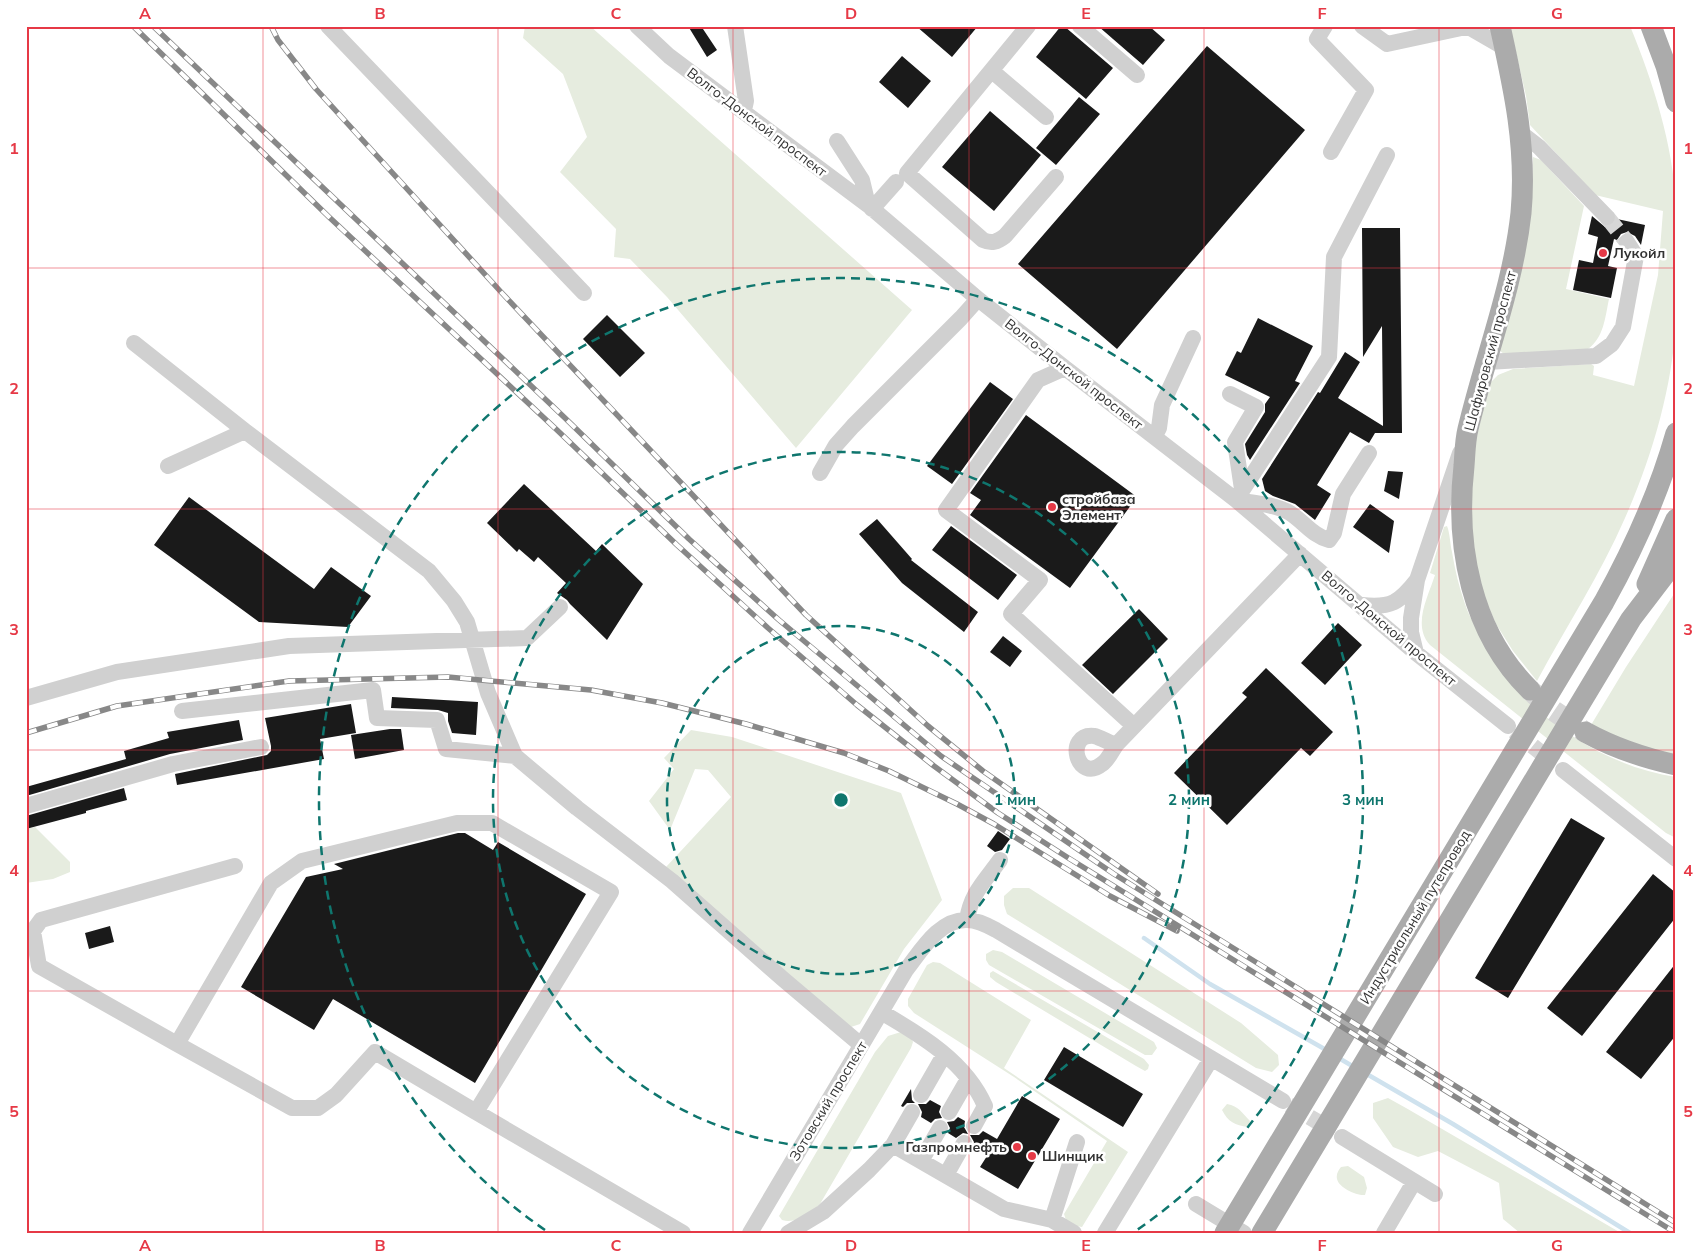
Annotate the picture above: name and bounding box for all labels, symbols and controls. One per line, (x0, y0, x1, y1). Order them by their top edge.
text: A (139, 3, 151, 23)
text: B (374, 3, 386, 23)
text: C (611, 3, 622, 23)
text: D (845, 3, 857, 23)
text: E (1081, 3, 1091, 23)
text: F (1317, 3, 1327, 23)
text: G (1551, 3, 1563, 23)
street label: Волго-Донской проспект (684, 64, 831, 181)
text: 1 (9, 138, 19, 158)
text: 1 (1683, 138, 1693, 158)
place label: Лукойл (1613, 244, 1665, 262)
marker: Лукойл (1597, 247, 1609, 259)
street label: Шафировский проспект (1460, 268, 1520, 433)
street label: Волго-Донской проспект (1001, 314, 1147, 434)
text: 2 (9, 378, 19, 398)
text: 2 (1683, 378, 1693, 398)
place label: стройбаза Элемент (1062, 490, 1136, 524)
marker: стройбаза Элемент (1046, 501, 1058, 513)
street label: Волго-Донской проспект (1318, 566, 1461, 690)
text: 3 (9, 619, 19, 639)
text: 3 (1683, 619, 1693, 639)
text: 1 мин (994, 790, 1036, 809)
text: 2 мин (1168, 790, 1210, 809)
text: 3 мин (1342, 790, 1384, 809)
centre of rings (832, 791, 850, 809)
street label: Индустриальный путепровод (1356, 826, 1474, 1007)
text: 4 (9, 860, 19, 880)
text: 4 (1683, 860, 1693, 880)
street label: Зотовский проспект (785, 1037, 871, 1164)
text: 5 (9, 1101, 19, 1121)
text: 5 (1683, 1101, 1693, 1121)
place label: Газпромнефть (905, 1138, 1007, 1156)
marker: Газпромнефть (1011, 1141, 1023, 1153)
place label: Шинщик (1042, 1147, 1105, 1165)
marker: Шинщик (1026, 1150, 1038, 1162)
text: A (139, 1235, 151, 1255)
text: B (374, 1235, 386, 1255)
text: C (611, 1235, 622, 1255)
text: D (845, 1235, 857, 1255)
text: E (1081, 1235, 1091, 1255)
text: F (1317, 1235, 1327, 1255)
text: G (1551, 1235, 1563, 1255)

